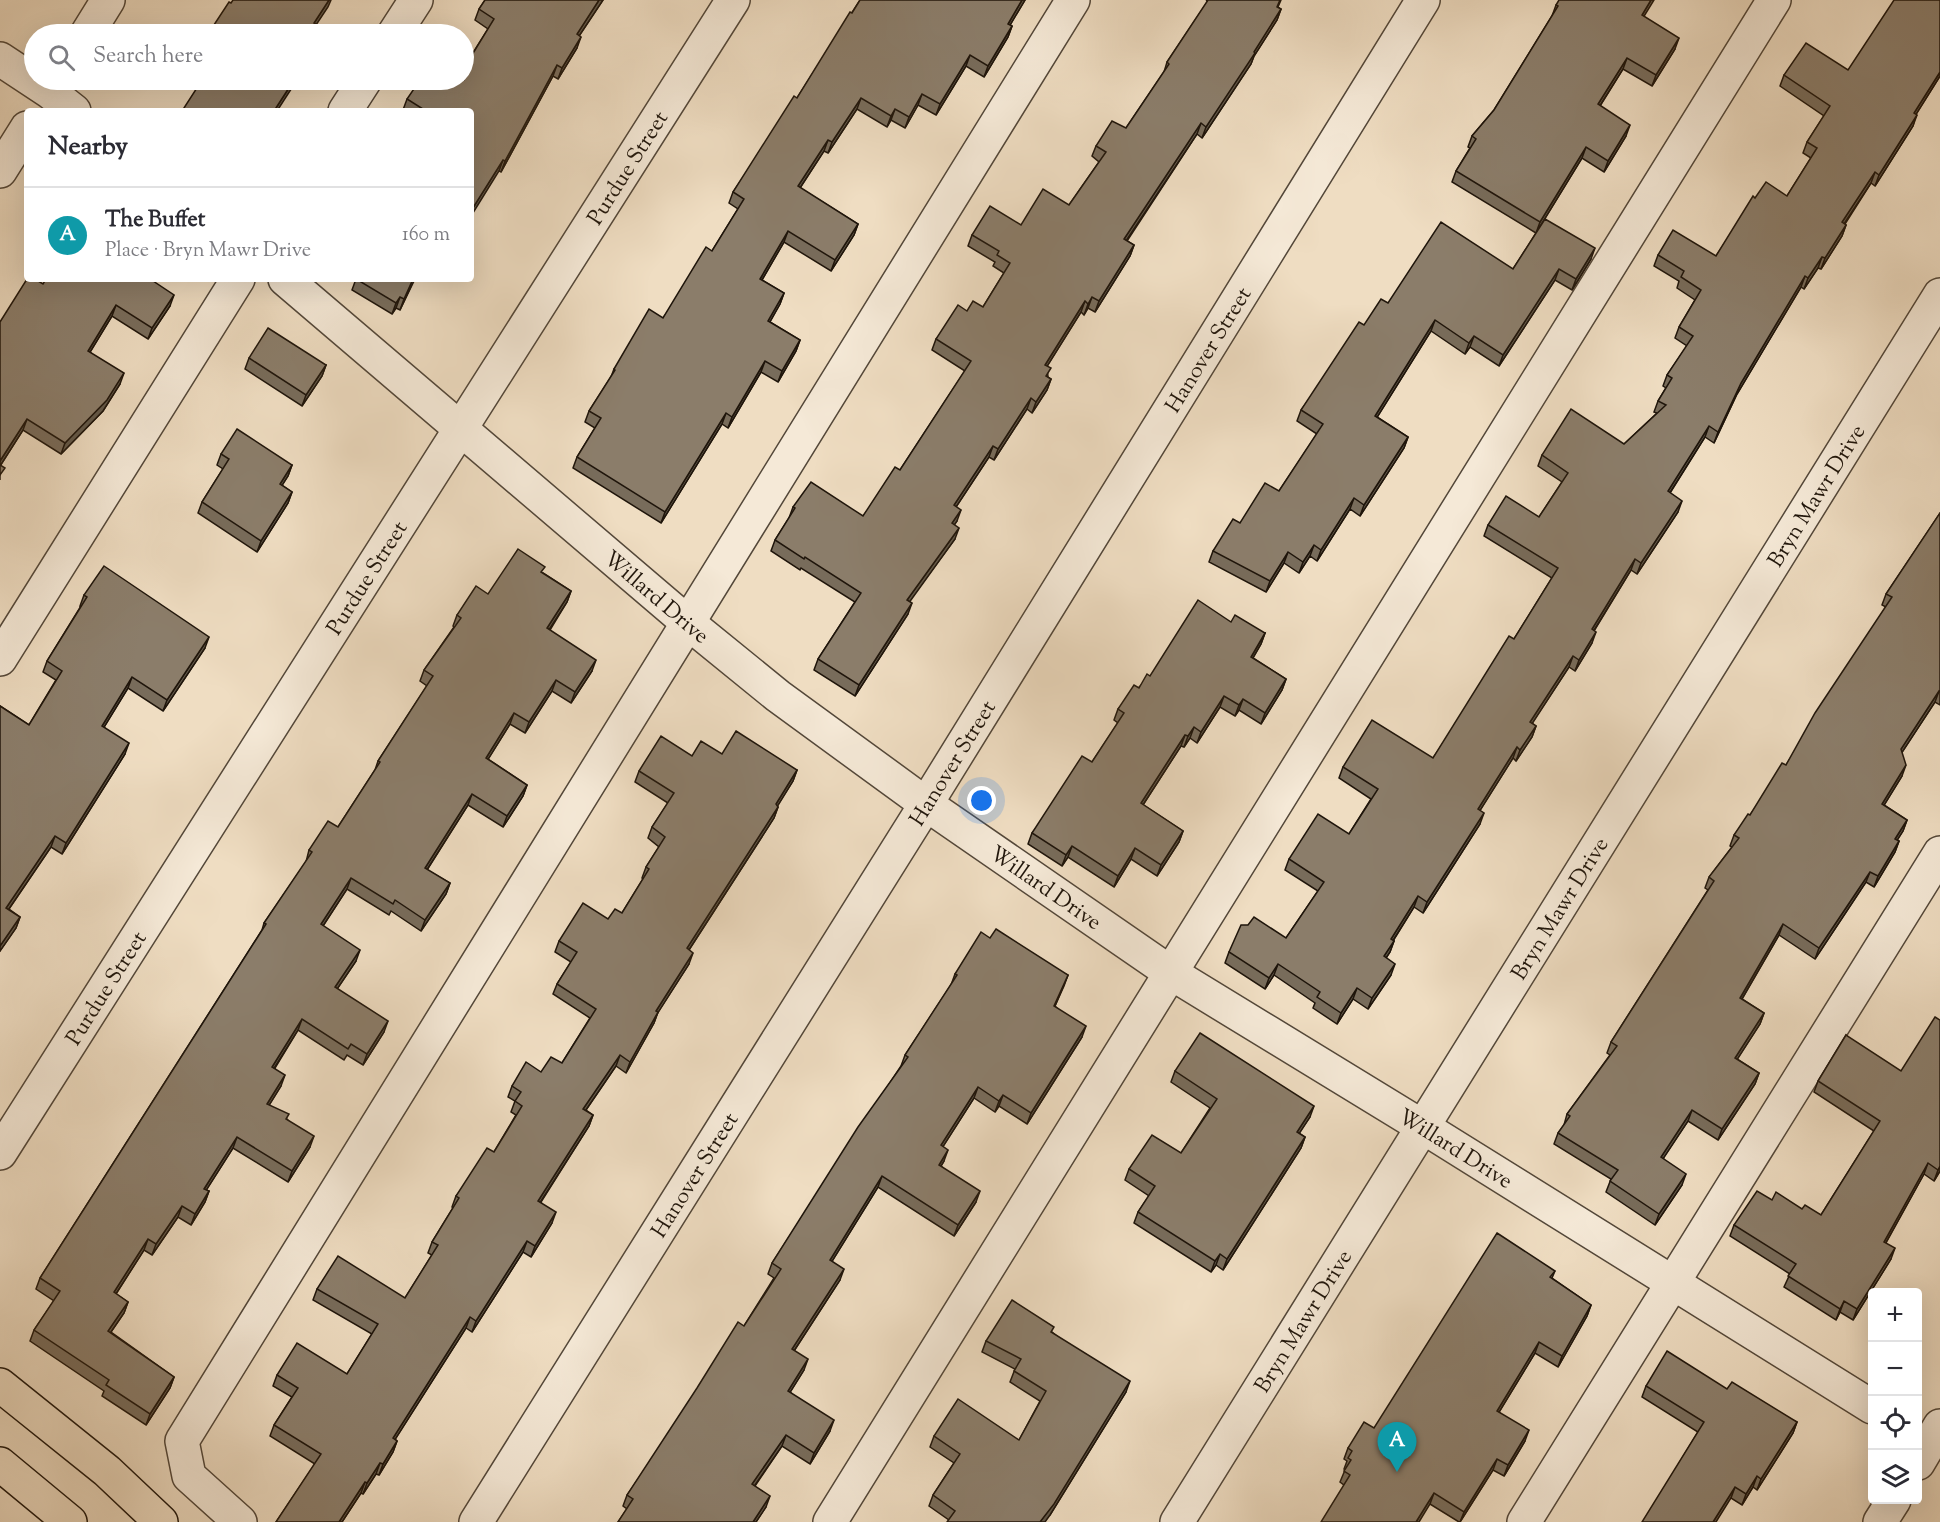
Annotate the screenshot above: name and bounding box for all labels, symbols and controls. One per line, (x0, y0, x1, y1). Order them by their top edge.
search box (24, 24, 474, 90)
icon: search (45, 41, 78, 74)
text: Search here (93, 41, 203, 73)
street label: Purdue Street (581, 105, 678, 232)
text: Nearby (48, 129, 128, 166)
text: The Buffet (105, 205, 205, 237)
text: A (59, 221, 76, 250)
text: 160 m (402, 221, 450, 250)
text: Place · Bryn Mawr Drive (105, 237, 311, 266)
street label: Hanover Street (1159, 281, 1261, 420)
street label: Bryn Mawr Drive (1761, 419, 1875, 575)
street label: Purdue Street (320, 515, 417, 642)
street label: Willard Drive (595, 544, 715, 653)
street label: Hanover Street (903, 695, 1006, 833)
your location (967, 786, 996, 815)
street label: Bryn Mawr Drive (1505, 832, 1618, 987)
street label: Willard Drive (982, 839, 1107, 939)
street label: Purdue Street (59, 925, 156, 1053)
street label: Willard Drive (1391, 1102, 1518, 1198)
street label: Hanover Street (645, 1107, 748, 1245)
street label: Bryn Mawr Drive (1248, 1245, 1361, 1400)
map controls (1868, 1288, 1922, 1504)
button: + (1868, 1288, 1922, 1342)
button: − (1868, 1342, 1922, 1396)
button: locate (1868, 1396, 1922, 1450)
pin: A (1378, 1422, 1416, 1472)
button: layers (1868, 1450, 1922, 1504)

